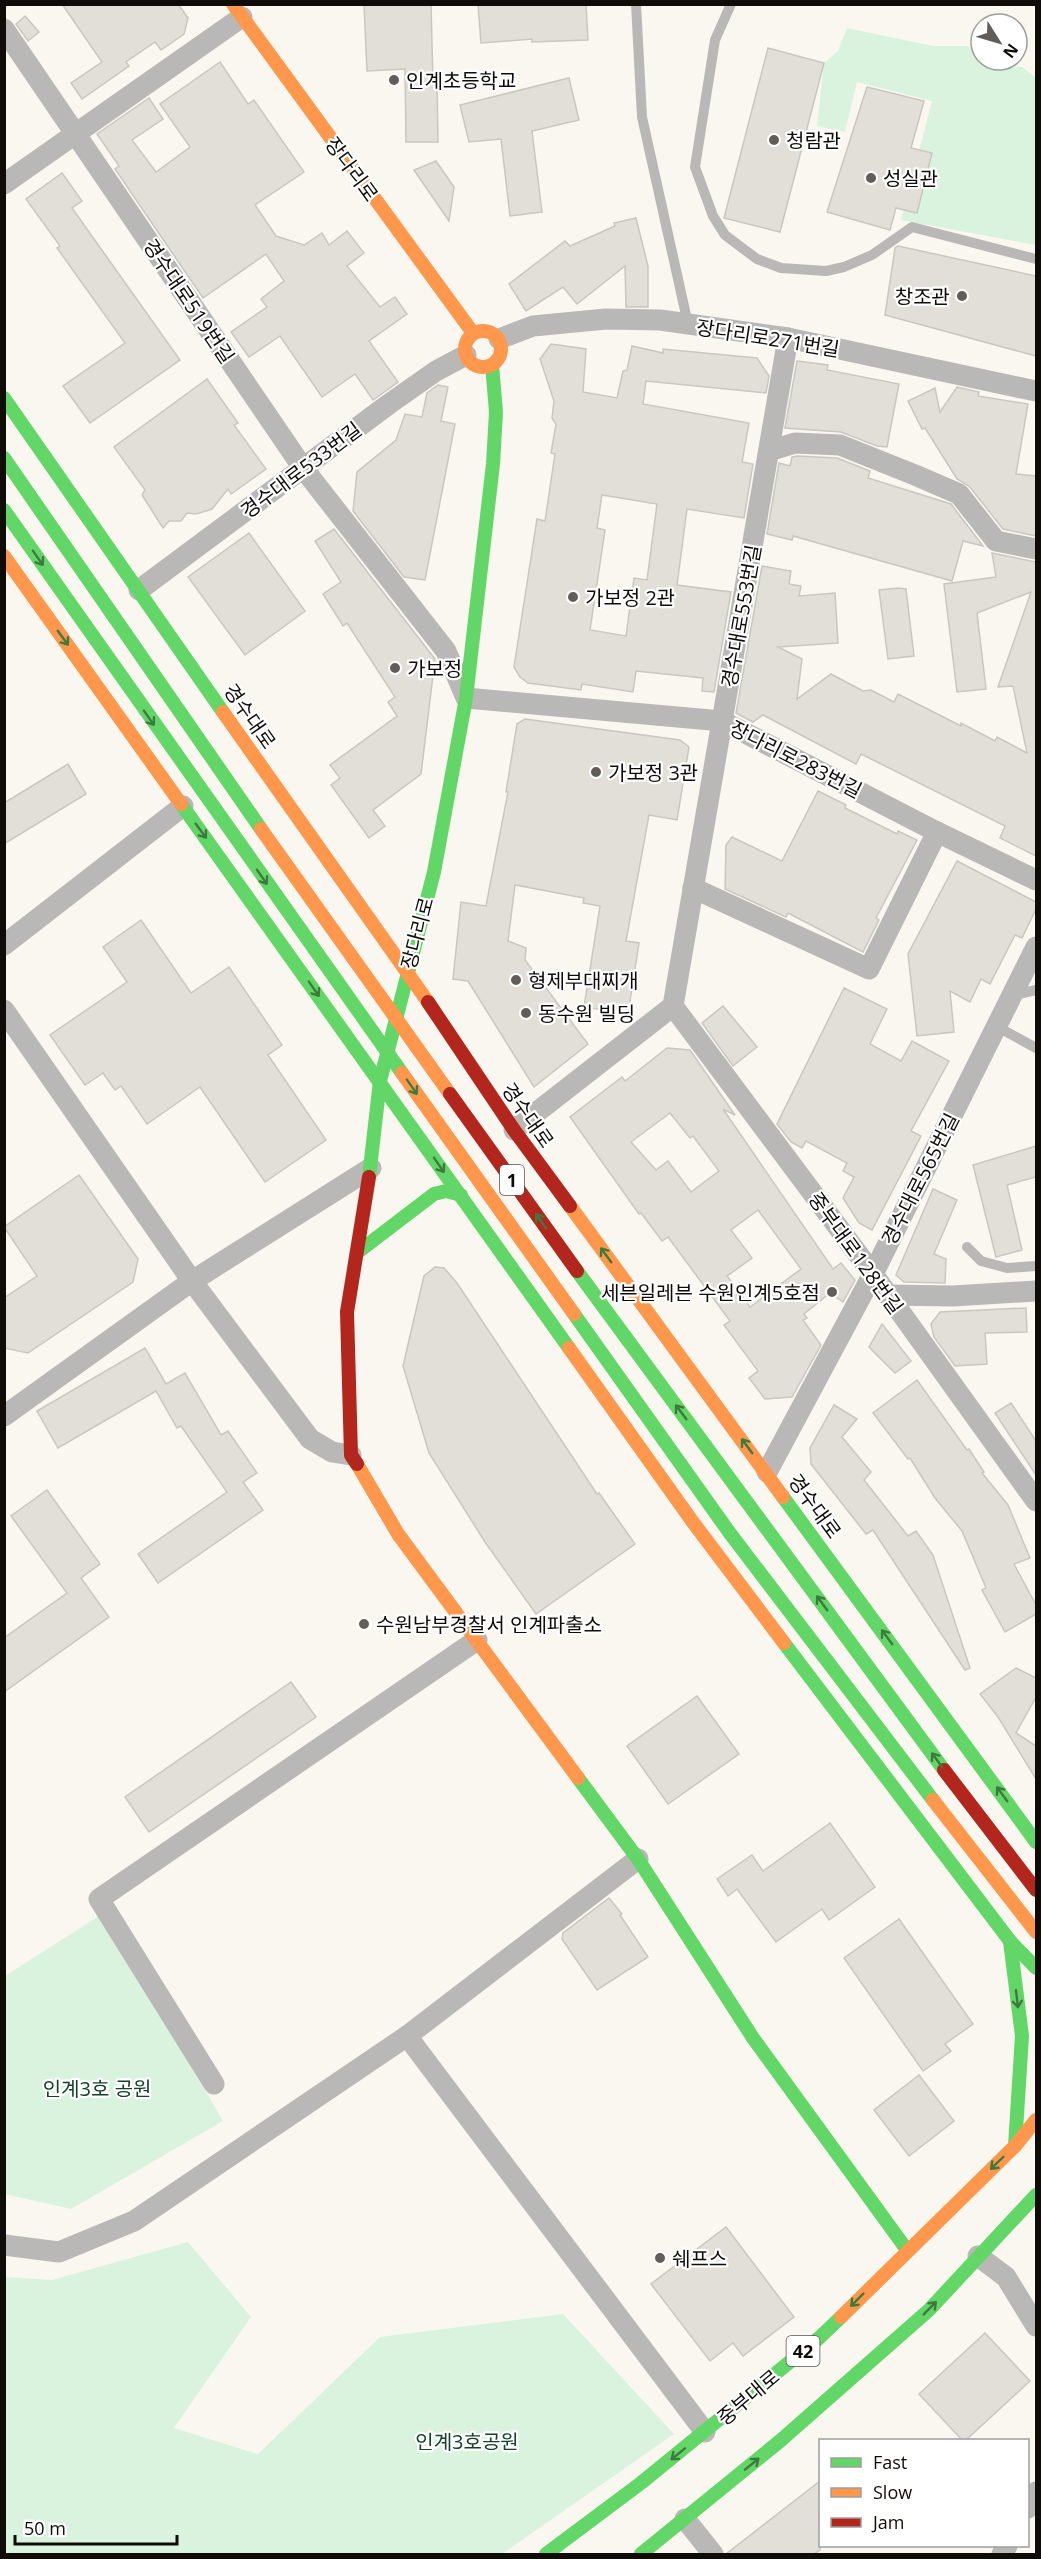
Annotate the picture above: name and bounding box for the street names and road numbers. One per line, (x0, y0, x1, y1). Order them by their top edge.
street label: 장다리로 (319, 131, 385, 207)
street label: 경수대로519번길 (137, 233, 241, 369)
street label: 장다리로271번길 (694, 313, 842, 363)
street label: 경수대로533번길 (235, 416, 367, 524)
street label: 경수대로553번길 (715, 542, 767, 690)
street label: 경수대로 (218, 678, 282, 754)
street label: 장다리로283번길 (725, 714, 867, 804)
street label: 장다리로 (394, 894, 440, 972)
street label: 경수대로 (496, 1077, 560, 1153)
street label: 경수대로565번길 (875, 1108, 965, 1250)
road number: 1 (500, 1165, 524, 1195)
street label: 중부대로128번길 (803, 1187, 909, 1319)
street label: 경수대로 (782, 1468, 848, 1544)
road number: 42 (786, 2336, 820, 2366)
street label: 중부대로 (711, 2363, 785, 2431)

